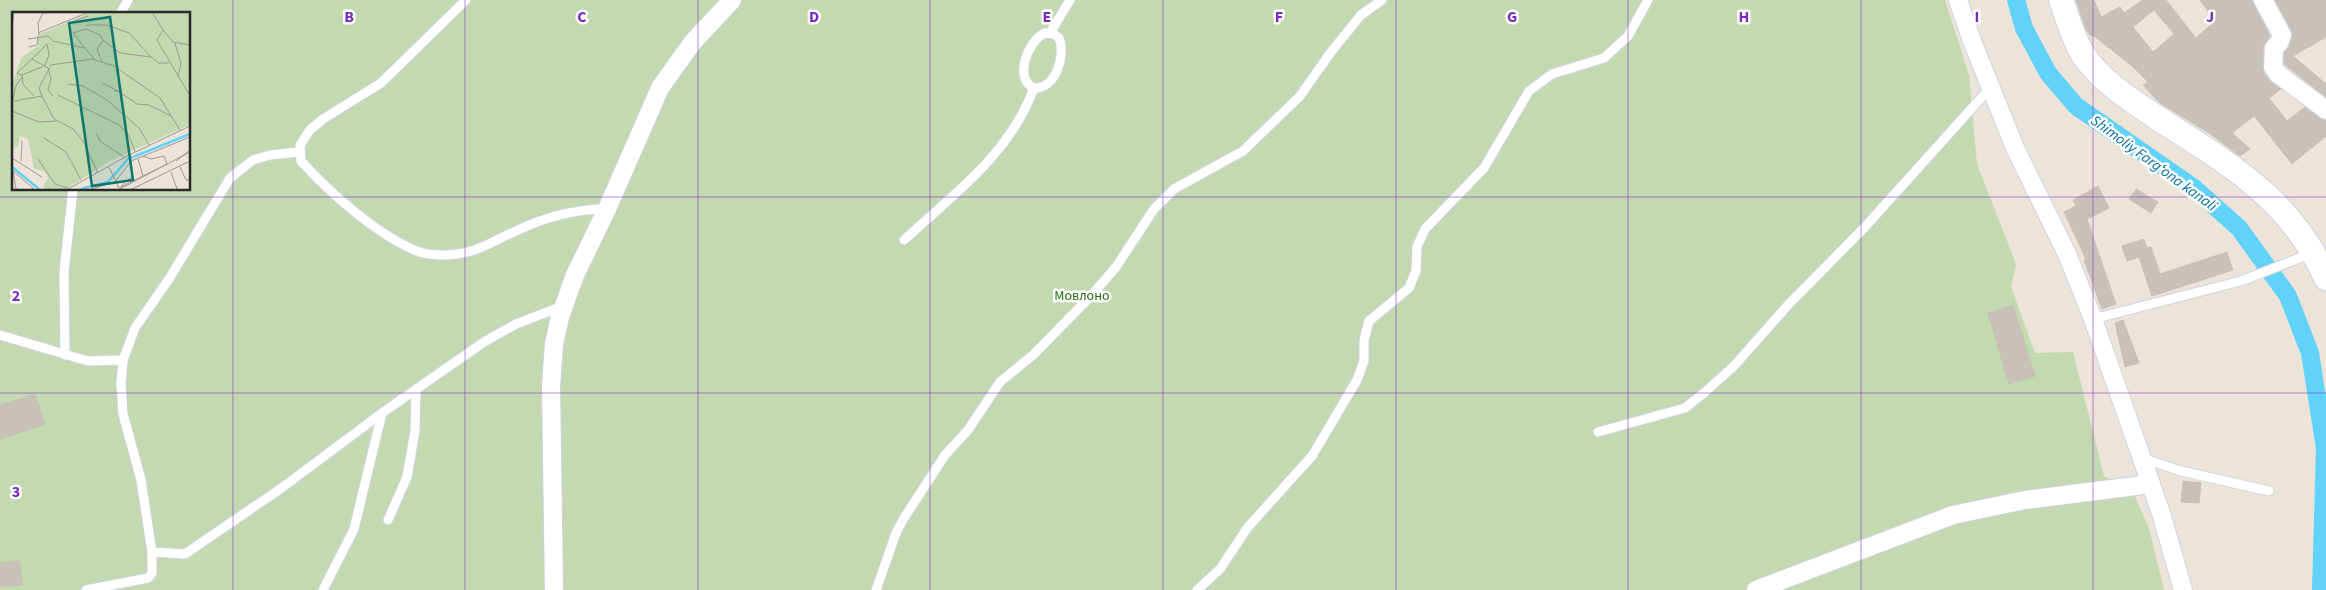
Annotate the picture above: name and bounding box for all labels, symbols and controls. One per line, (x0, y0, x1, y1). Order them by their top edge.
text: B (344, 6, 354, 28)
text: C (577, 6, 587, 28)
text: D (809, 6, 819, 28)
text: E (1043, 6, 1051, 28)
text: F (1275, 6, 1283, 28)
text: G (1507, 6, 1517, 28)
text: H (1739, 6, 1749, 28)
text: I (1975, 6, 1979, 28)
text: J (2206, 6, 2214, 28)
inset map (12, 12, 190, 190)
water label: Shimoliy Fargʻona kanali (2086, 110, 2221, 217)
text: 2 (12, 285, 20, 307)
park label: Мовлоно (1054, 286, 1110, 306)
text: 3 (12, 481, 20, 503)

